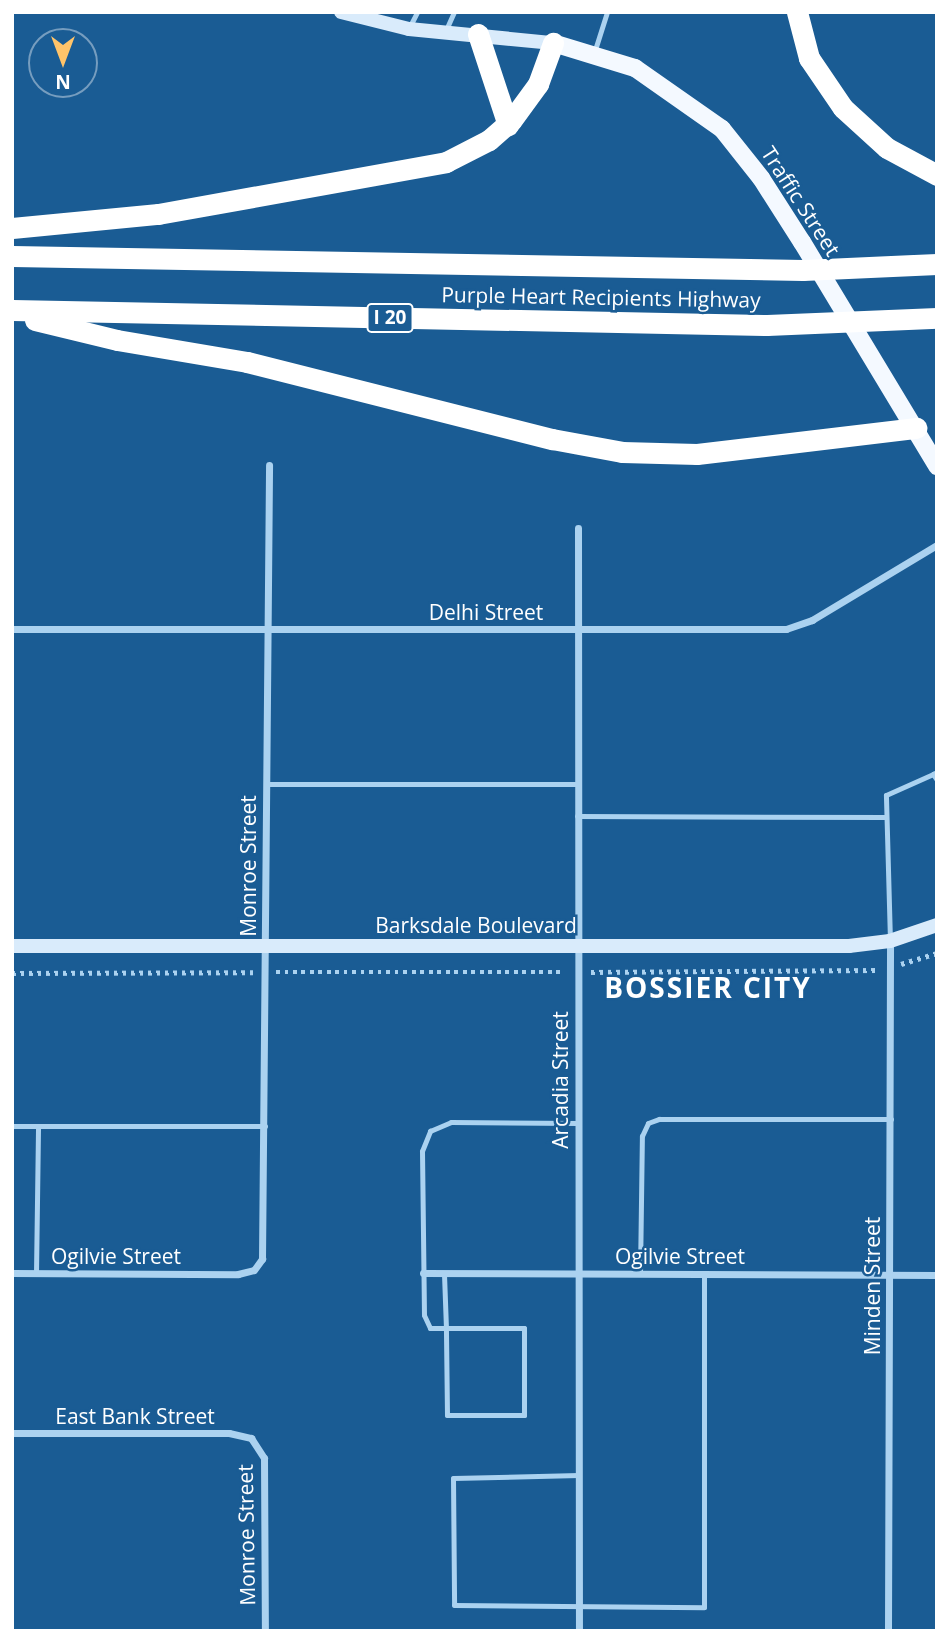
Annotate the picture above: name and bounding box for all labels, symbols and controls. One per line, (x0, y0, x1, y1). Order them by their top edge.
north arrow (28, 28, 98, 98)
text: N (55, 69, 71, 95)
street label: Traffic Street (756, 142, 846, 260)
street label: Purple Heart Recipients Highway (441, 282, 761, 312)
road number: I 20 (366, 302, 414, 334)
street label: Delhi Street (429, 599, 543, 625)
street label: Monroe Street (235, 795, 261, 937)
street label: Barksdale Boulevard (375, 912, 577, 938)
district label: BOSSIER CITY (606, 970, 810, 1004)
street label: Arcadia Street (547, 1011, 573, 1149)
street label: Minden Street (859, 1217, 885, 1355)
street label: Ogilvie Street (51, 1243, 181, 1269)
street label: Ogilvie Street (615, 1243, 745, 1269)
street label: East Bank Street (55, 1403, 215, 1429)
street label: Monroe Street (232, 1464, 260, 1606)

